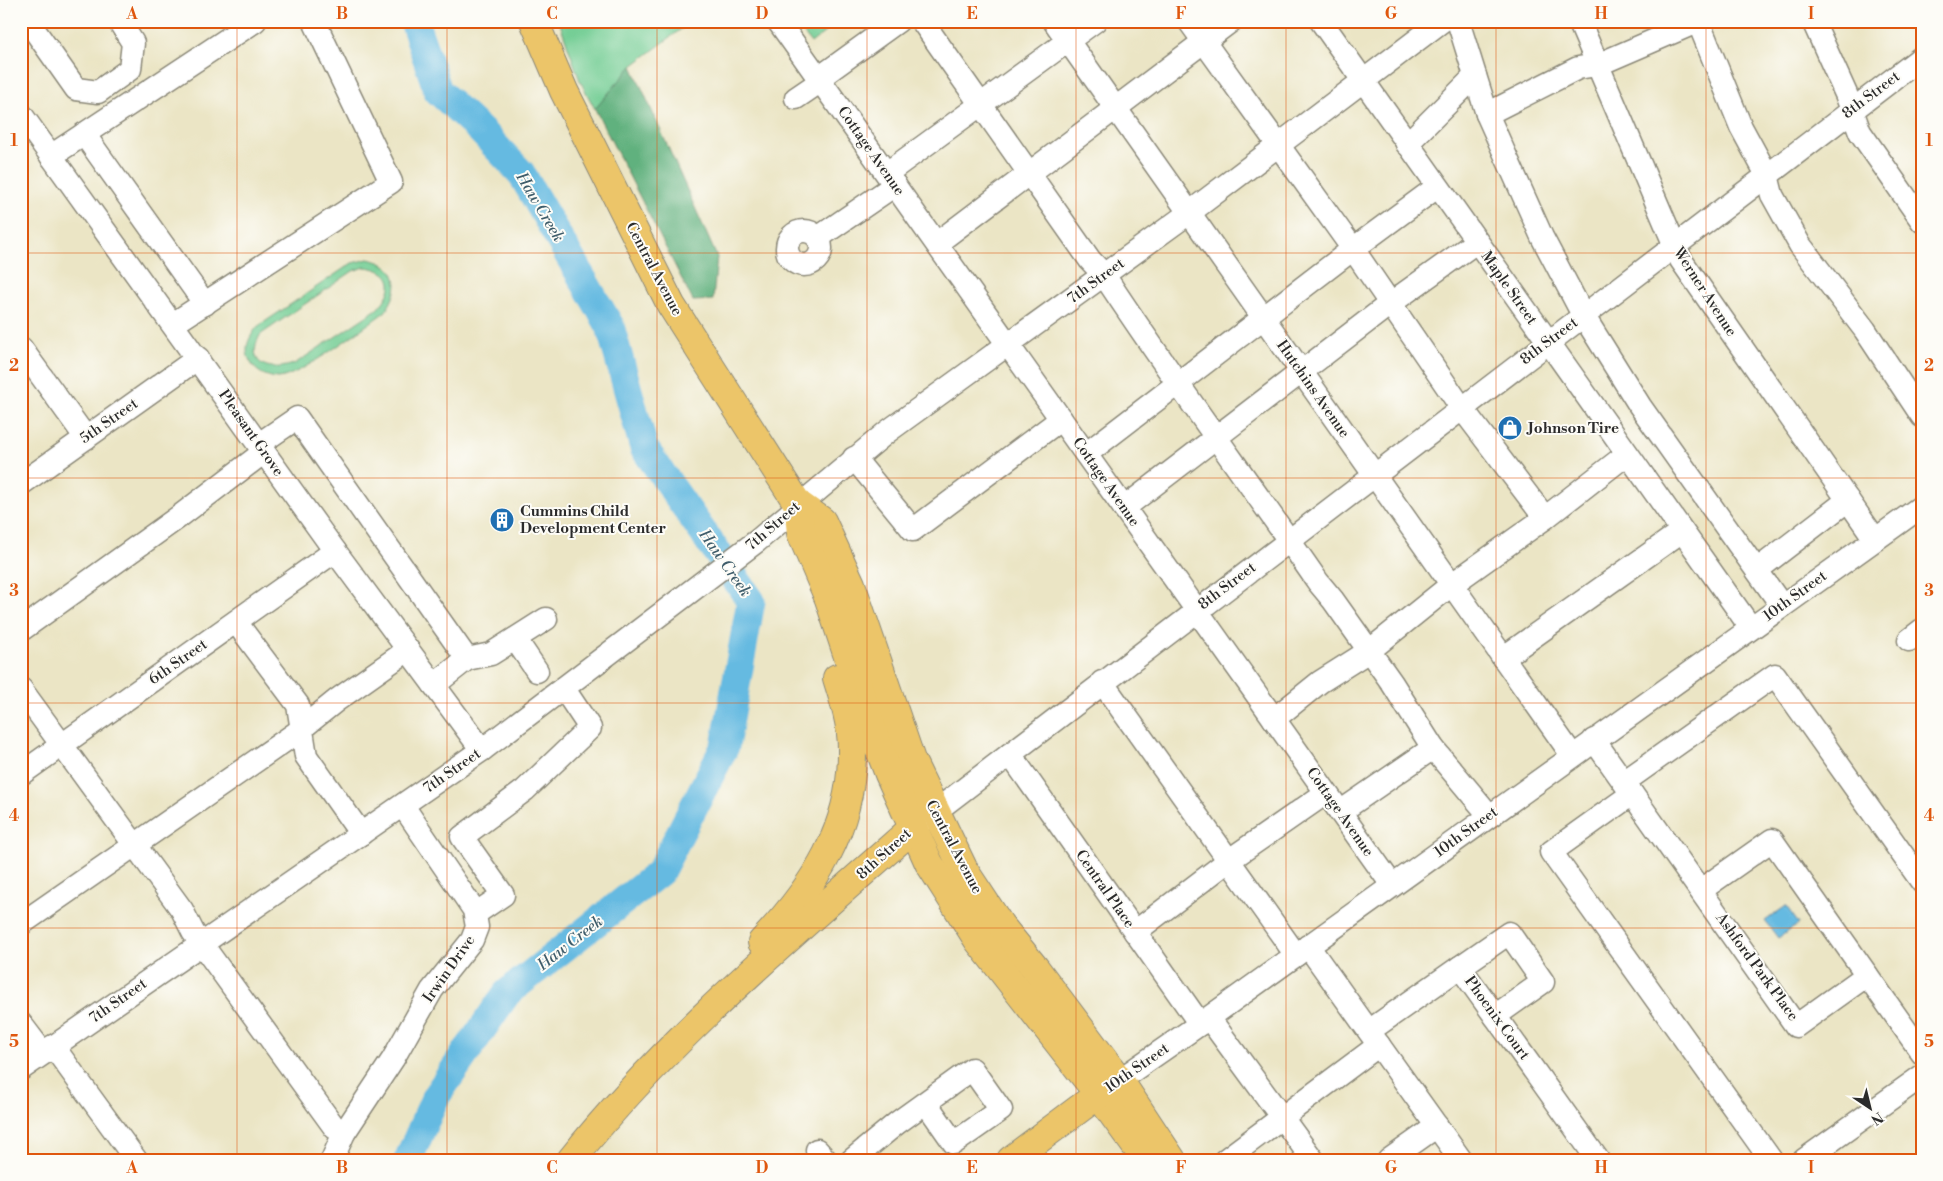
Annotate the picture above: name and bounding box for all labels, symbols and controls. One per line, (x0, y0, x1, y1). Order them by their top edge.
text: A (125, 4, 138, 24)
text: B (336, 4, 348, 24)
text: C (546, 4, 558, 24)
text: D (756, 4, 769, 24)
text: E (966, 4, 978, 24)
text: F (1175, 4, 1187, 24)
text: G (1385, 4, 1398, 24)
text: H (1594, 4, 1608, 24)
text: I (1808, 4, 1814, 24)
street label: 8th Street (1838, 67, 1904, 123)
street label: Cottage Avenue (833, 103, 909, 199)
text: 1 (10, 131, 18, 151)
text: 1 (1925, 131, 1933, 151)
water label: Haw Creek (511, 168, 569, 245)
street label: Central Avenue (621, 219, 687, 319)
street label: Werner Avenue (1669, 243, 1741, 340)
street label: Maple Street (1477, 248, 1542, 329)
street label: 7th Street (1064, 254, 1129, 308)
street label: 8th Street (1516, 313, 1582, 369)
street label: Hutchins Avenue (1272, 336, 1354, 442)
text: 2 (9, 356, 19, 376)
text: 2 (1924, 356, 1934, 376)
street label: Pleasant Grove (214, 386, 288, 480)
street label: 5th Street (76, 394, 142, 448)
shop icon: Johnson Tire (1497, 415, 1523, 441)
place label: Johnson Tire (1526, 419, 1619, 438)
street label: Cottage Avenue (1068, 434, 1144, 530)
street label: 7th Street (742, 497, 805, 555)
place label: Cummins Child Development Center (520, 502, 666, 538)
building icon: Cummins Child Development Center (489, 507, 515, 533)
water label: Haw Creek (694, 525, 756, 601)
street label: 8th Street (1194, 558, 1260, 614)
street label: 10th Street (1759, 566, 1831, 625)
text: 3 (9, 581, 19, 601)
text: 3 (1924, 581, 1934, 601)
street label: 6th Street (145, 635, 212, 689)
street label: 7th Street (420, 744, 485, 798)
street label: Cottage Avenue (1302, 764, 1378, 860)
street label: Central Avenue (921, 797, 987, 897)
street label: 10th Street (1430, 802, 1502, 861)
text: 4 (9, 806, 20, 826)
text: 4 (1924, 806, 1935, 826)
street label: 8th Street (853, 824, 916, 884)
street label: Central Place (1071, 846, 1139, 932)
street label: Ashford Park Place (1711, 908, 1803, 1025)
water label: Haw Creek (532, 911, 607, 975)
street label: Irwin Drive (419, 932, 479, 1006)
street label: Phoenix Court (1460, 972, 1534, 1064)
street label: 7th Street (86, 974, 151, 1028)
text: 5 (9, 1032, 19, 1052)
text: 5 (1924, 1032, 1934, 1052)
street label: 10th Street (1101, 1039, 1173, 1097)
north arrow (1846, 1084, 1896, 1134)
text: N (1867, 1107, 1887, 1128)
text: A (125, 1158, 138, 1178)
text: B (336, 1158, 348, 1178)
text: C (546, 1158, 558, 1178)
text: D (756, 1158, 769, 1178)
text: E (966, 1158, 978, 1178)
text: F (1175, 1158, 1187, 1178)
text: G (1385, 1158, 1398, 1178)
text: H (1594, 1158, 1608, 1178)
text: I (1808, 1158, 1814, 1178)

